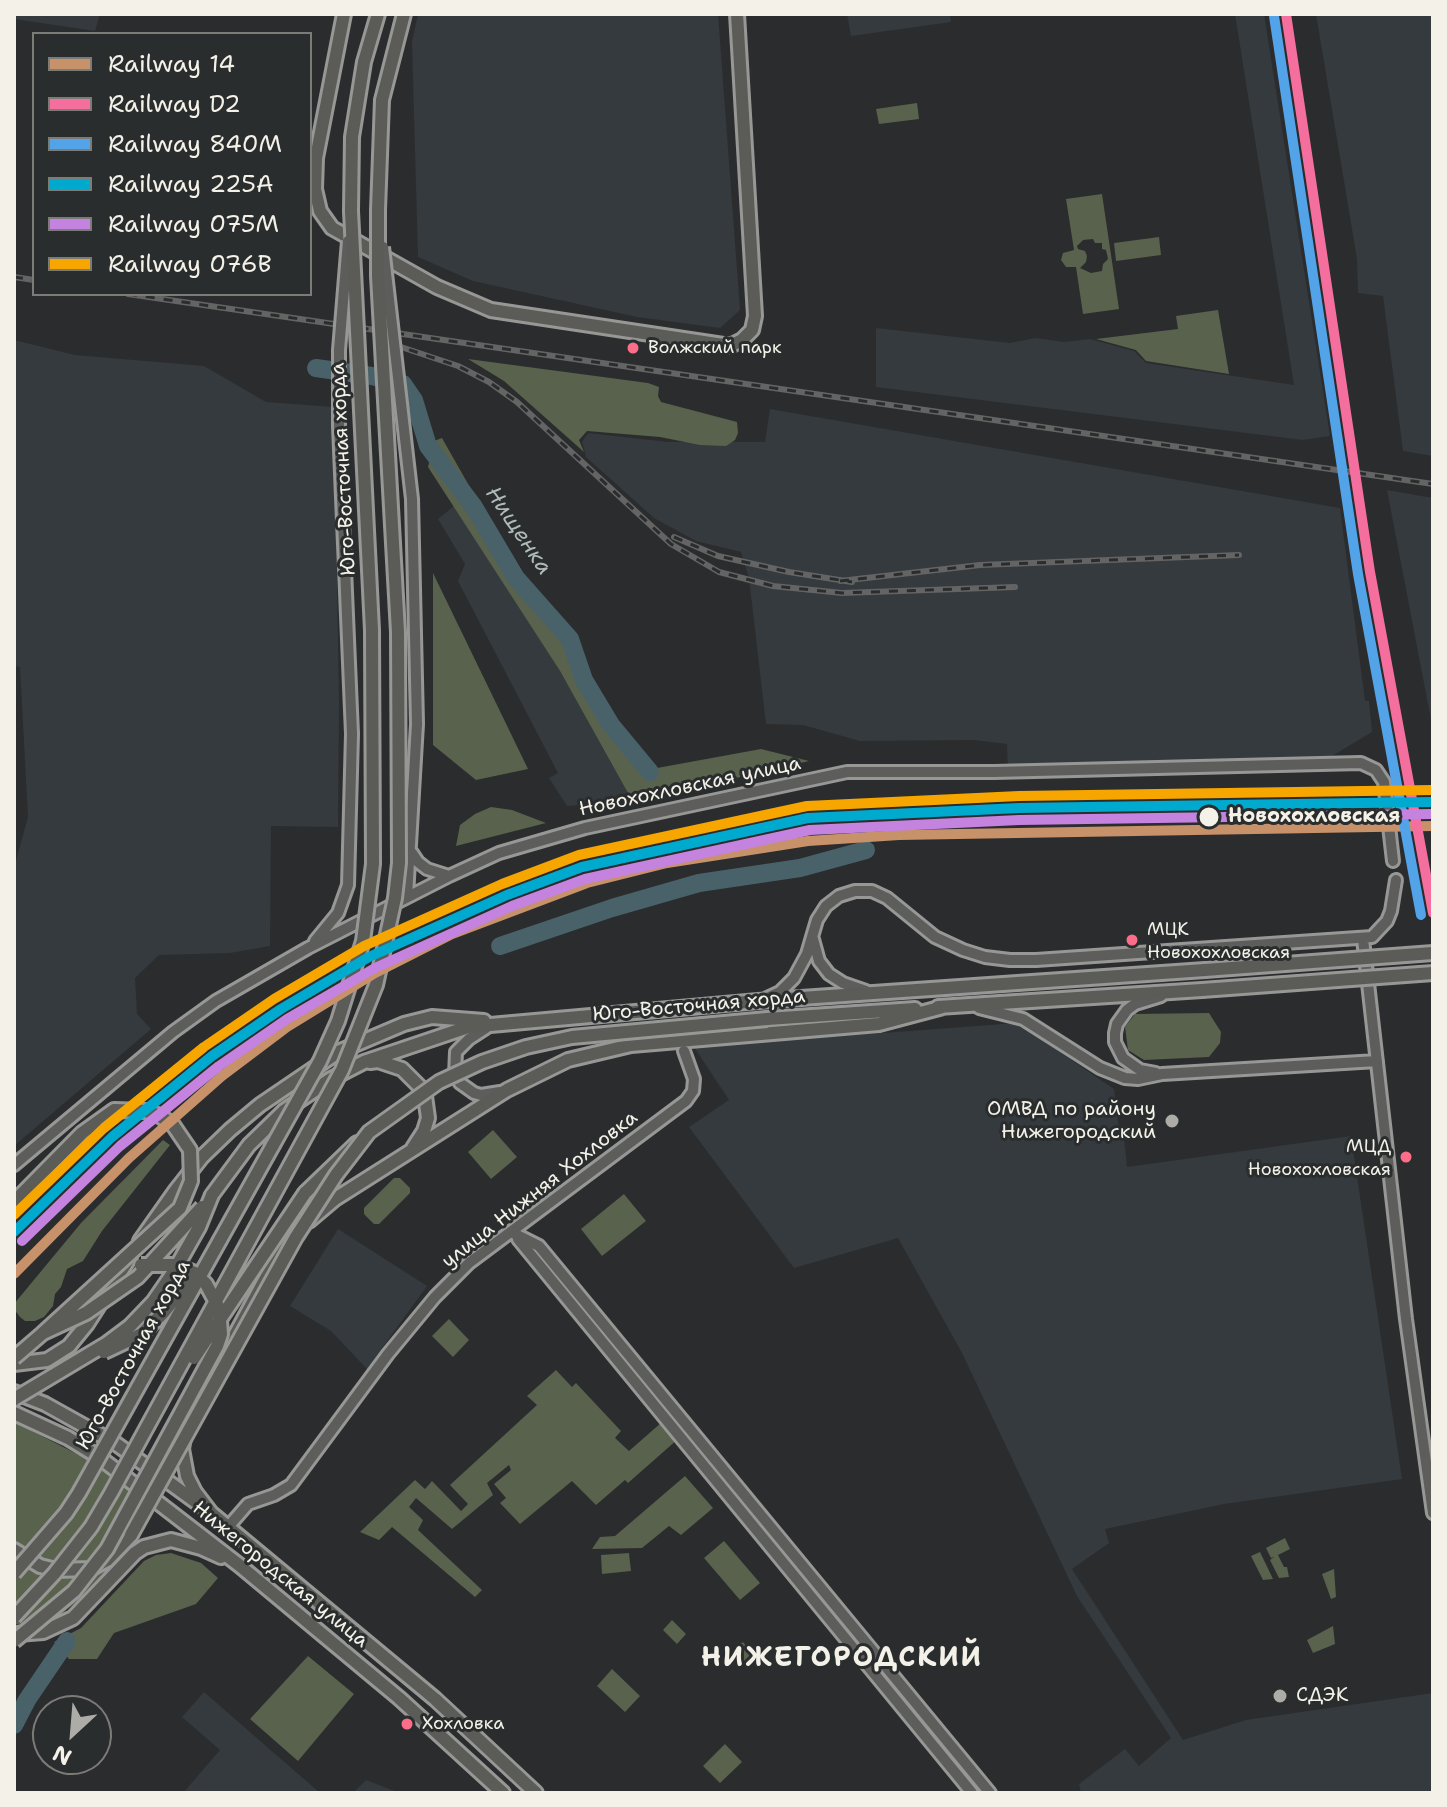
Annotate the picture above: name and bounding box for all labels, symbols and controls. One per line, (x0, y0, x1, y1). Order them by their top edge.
legend (32, 32, 312, 296)
text: Railway 14 (108, 48, 235, 80)
text: Railway D2 (108, 88, 241, 120)
text: Railway 840М (108, 128, 282, 160)
text: Railway 225А (108, 168, 273, 200)
text: Railway 075М (108, 208, 279, 240)
text: Railway 076В (108, 248, 272, 280)
place label: Волжский парк (648, 337, 782, 359)
marker: Волжский парк (625, 340, 641, 356)
street label: Юго-Восточная хорда (326, 362, 362, 576)
water label: Нищенка (479, 482, 557, 580)
street label: Новохохловская улица (577, 752, 803, 822)
marker: Новохохловская (1197, 805, 1221, 829)
place label: Новохохловская (1228, 805, 1400, 829)
place label: МЦК Новохохловская (1147, 919, 1290, 962)
marker: МЦК Новохохловская (1124, 932, 1140, 948)
street label: Юго-Восточная хорда (592, 985, 806, 1027)
place label: ОМВД по району Нижегородский (987, 1098, 1156, 1145)
street label: улица Нижняя Хохловка (437, 1106, 643, 1274)
marker: ОМВД по району Нижегородский (1163, 1112, 1181, 1130)
place label: МЦД Новохохловская (1248, 1136, 1391, 1178)
marker: МЦД Новохохловская (1398, 1149, 1414, 1165)
street label: Юго-Восточная хорда (72, 1256, 196, 1454)
street label: Нижегородская улица (187, 1497, 373, 1653)
district label: НИЖЕГОРОДСКИЙ (701, 1642, 983, 1676)
place label: СДЭК (1296, 1684, 1349, 1708)
marker: СДЭК (1271, 1687, 1289, 1705)
north arrow (32, 1695, 112, 1775)
place label: Хохловка (422, 1713, 504, 1735)
marker: Хохловка (399, 1716, 415, 1732)
text: N (48, 1738, 76, 1772)

